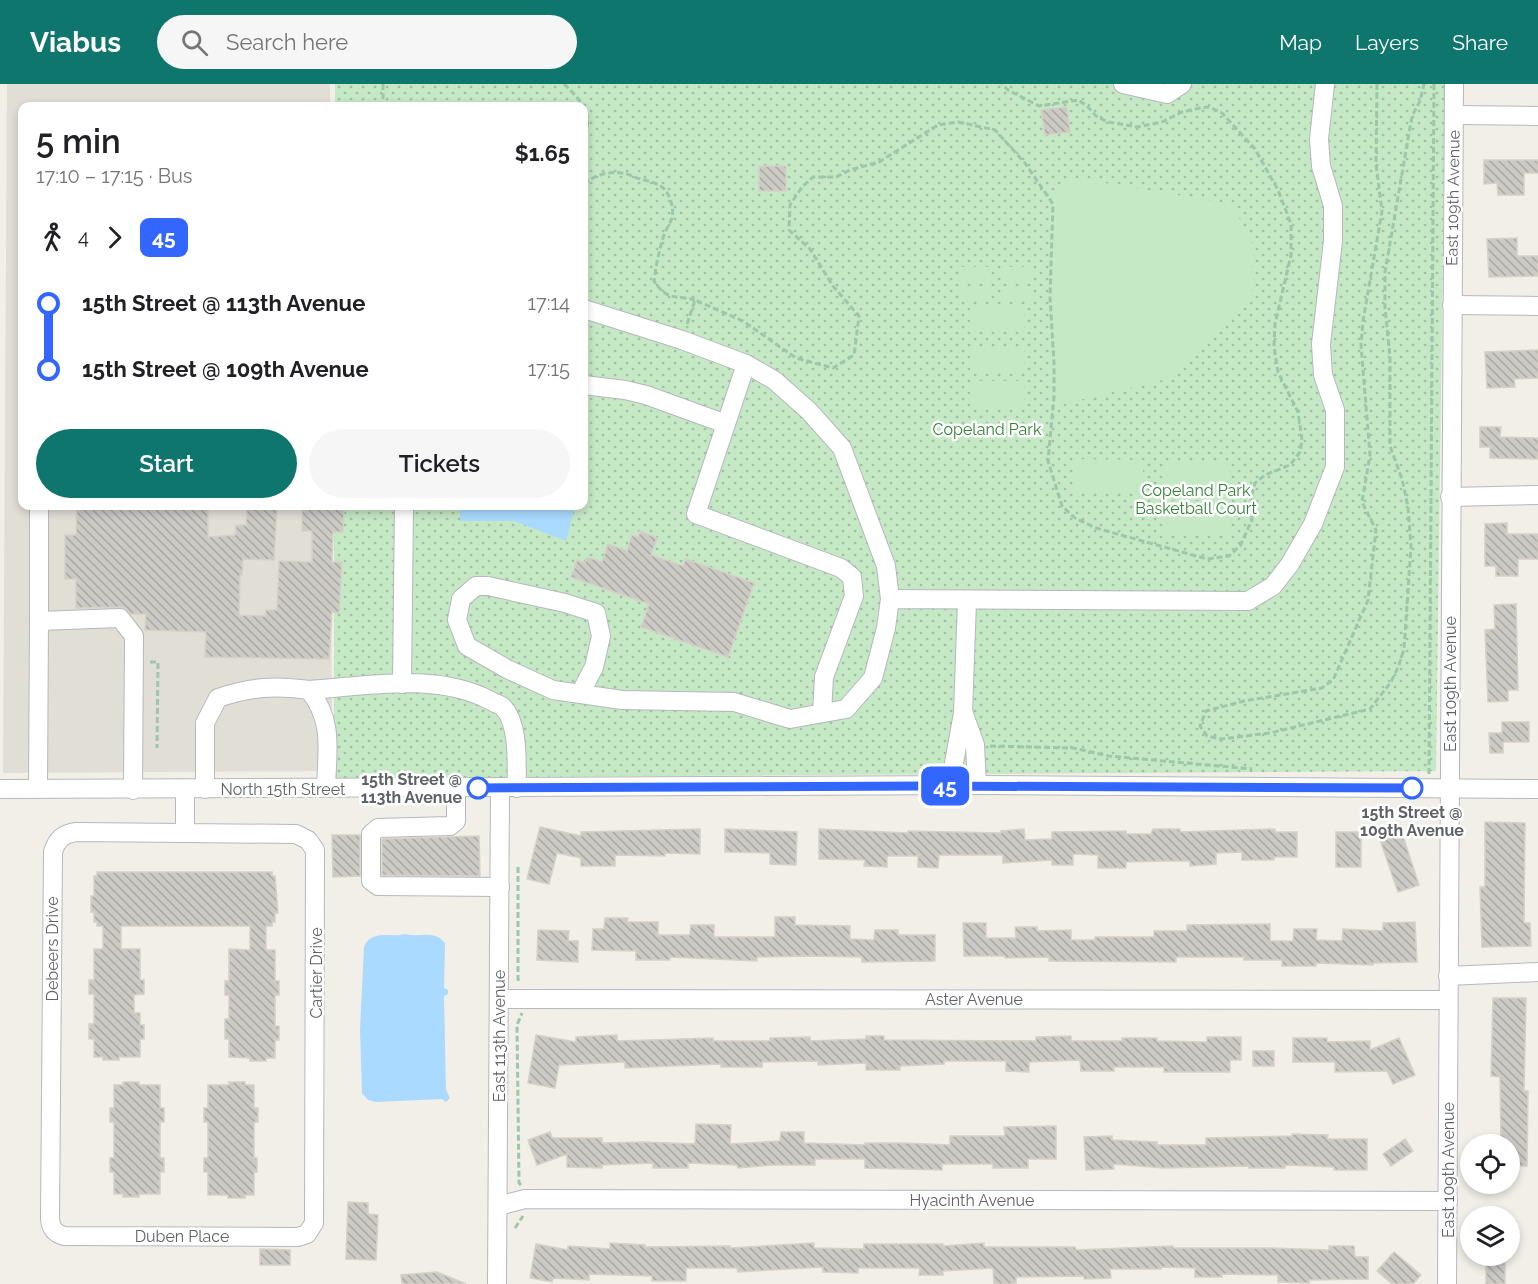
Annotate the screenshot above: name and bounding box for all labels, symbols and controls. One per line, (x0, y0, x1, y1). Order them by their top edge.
search box (157, 15, 577, 69)
text: Viabus (30, 26, 121, 59)
icon: search (178, 26, 211, 59)
text: Search here (226, 29, 348, 55)
text: Map (1279, 30, 1322, 55)
text: Layers (1355, 30, 1419, 55)
text: Share (1452, 30, 1508, 55)
text: 5 min (36, 122, 121, 161)
street label: East 109th Avenue (1442, 130, 1464, 266)
text: $1.65 (515, 140, 570, 166)
text: 17:10 – 17:15 · Bus (36, 164, 193, 188)
icon: walk (36, 221, 69, 254)
icon: forward (98, 221, 131, 254)
text: 4 (78, 225, 89, 249)
text: 45 (152, 225, 176, 250)
text: 15th Street @ 113th Avenue (82, 290, 365, 316)
text: 17:14 (528, 291, 570, 315)
text: 15th Street @ 109th Avenue (82, 356, 369, 382)
text: 17:15 (528, 357, 570, 381)
park label: Copeland Park (933, 420, 1042, 439)
button: Start (36, 429, 297, 498)
button: Tickets (309, 429, 570, 498)
park label: Copeland Park Basketball Court (1135, 481, 1257, 518)
street label: East 109th Avenue (1441, 616, 1460, 752)
line badge: 45 (918, 766, 972, 806)
place label: 15th Street @ 113th Avenue (361, 770, 462, 807)
text: 45 (933, 774, 957, 799)
marker: 15th Street @ 113th Avenue (467, 777, 489, 799)
marker: 15th Street @ 109th Avenue (1401, 777, 1423, 799)
street label: North 15th Street (221, 780, 346, 799)
place label: 15th Street @ 109th Avenue (1360, 803, 1464, 840)
street label: Debeers Drive (43, 896, 62, 1002)
street label: Cartier Drive (307, 927, 326, 1019)
street label: East 113th Avenue (490, 970, 509, 1102)
street label: Aster Avenue (925, 990, 1023, 1009)
street label: East 109th Avenue (1439, 1102, 1458, 1238)
map controls (1460, 1134, 1520, 1266)
button: locate (1460, 1134, 1520, 1194)
street label: Hyacinth Avenue (910, 1191, 1034, 1210)
button: layers (1460, 1206, 1520, 1266)
street label: Duben Place (135, 1227, 229, 1246)

